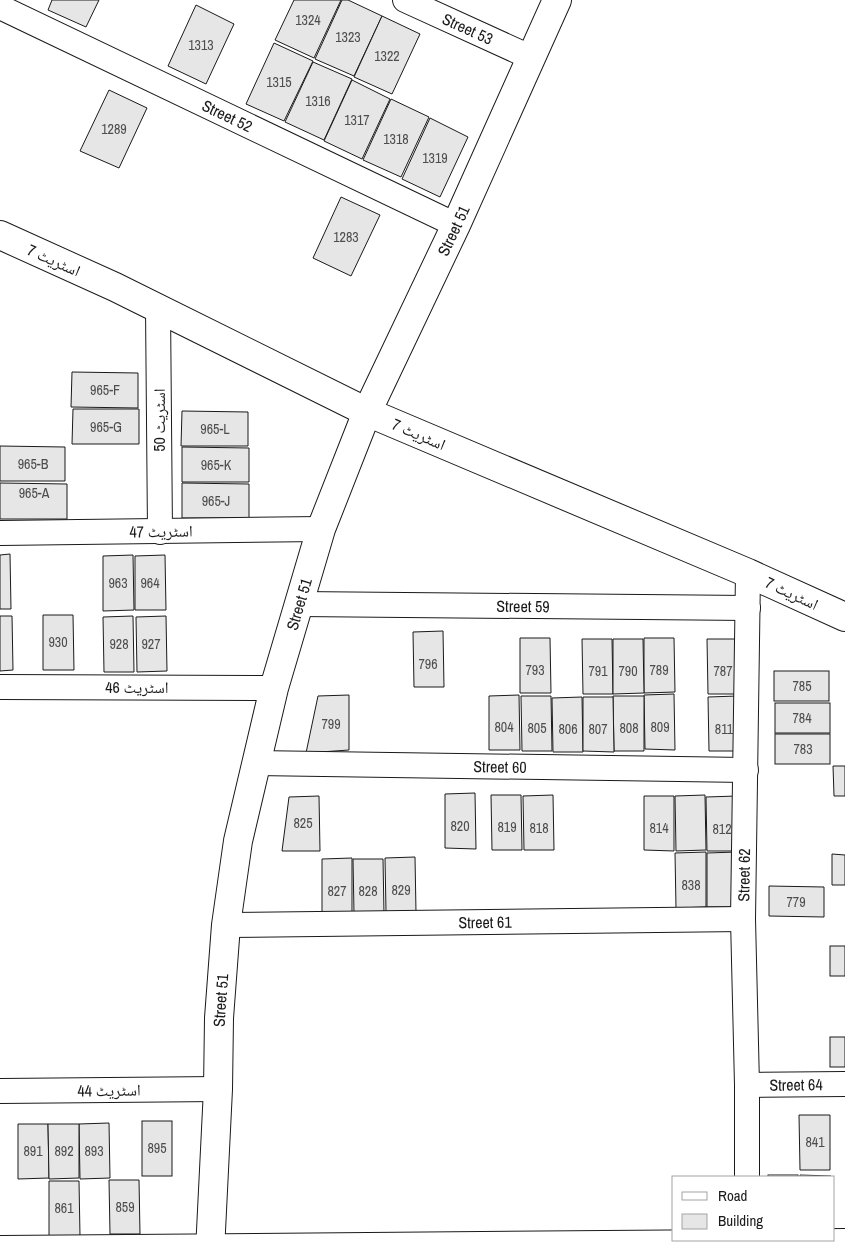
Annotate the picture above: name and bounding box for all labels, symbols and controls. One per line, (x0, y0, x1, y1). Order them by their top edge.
street label: Street 53 (439, 8, 497, 50)
house number: 1324 (295, 11, 321, 29)
house number: 1323 (335, 28, 361, 46)
house number: 1313 (188, 36, 214, 54)
house number: 1322 (374, 47, 400, 65)
house number: 1315 (266, 73, 292, 91)
house number: 1316 (305, 92, 331, 110)
street label: Street 52 (199, 94, 256, 137)
house number: 1317 (344, 111, 370, 129)
house number: 1289 (101, 120, 127, 138)
house number: 1318 (383, 130, 409, 148)
house number: 1319 (422, 149, 448, 167)
street label: Street 51 (432, 201, 475, 259)
house number: 1283 (333, 228, 359, 246)
street label: اسٹریٹ 7 (24, 239, 84, 281)
house number: 965-F (90, 381, 120, 399)
street label: اسٹریٹ 50 (148, 388, 170, 452)
street label: اسٹریٹ 7 (389, 413, 449, 455)
house number: 965-G (90, 418, 122, 436)
house number: 965-L (200, 420, 230, 438)
house number: 965-B (18, 455, 49, 473)
house number: 965-K (201, 456, 232, 474)
house number: 965-A (19, 484, 50, 502)
house number: 965-J (202, 492, 230, 510)
street label: اسٹریٹ 47 (129, 519, 193, 543)
street label: اسٹریٹ 7 (762, 571, 822, 615)
house number: 963 (108, 574, 128, 592)
house number: 964 (140, 574, 160, 592)
street label: Street 51 (281, 575, 317, 633)
street label: Street 59 (496, 595, 550, 617)
house number: 930 (48, 633, 68, 651)
house number: 928 (109, 635, 129, 653)
house number: 927 (141, 635, 161, 653)
house number: 796 (418, 655, 438, 673)
house number: 793 (525, 661, 545, 679)
house number: 789 (649, 661, 669, 679)
house number: 791 (588, 662, 608, 680)
house number: 790 (618, 662, 638, 680)
house number: 787 (713, 662, 733, 680)
street label: اسٹریٹ 46 (105, 676, 169, 698)
house number: 785 (792, 677, 812, 695)
house number: 784 (792, 709, 812, 727)
house number: 799 (321, 715, 341, 733)
house number: 804 (494, 718, 514, 736)
house number: 809 (650, 718, 670, 736)
house number: 805 (527, 719, 547, 737)
house number: 808 (619, 719, 639, 737)
house number: 806 (558, 720, 578, 738)
house number: 807 (588, 720, 608, 738)
house number: 811 (715, 720, 734, 738)
house number: 783 (793, 740, 813, 758)
street label: Street 60 (473, 755, 527, 778)
house number: 825 (293, 814, 313, 832)
house number: 820 (450, 817, 470, 835)
house number: 819 (497, 818, 517, 836)
house number: 818 (529, 819, 549, 837)
house number: 814 (649, 819, 669, 837)
house number: 812 (712, 820, 732, 838)
street label: Street 62 (732, 848, 755, 902)
house number: 838 (681, 876, 701, 894)
house number: 829 (391, 881, 411, 899)
house number: 827 (327, 882, 347, 900)
house number: 828 (358, 882, 378, 900)
house number: 779 (786, 893, 806, 911)
street label: Street 61 (458, 911, 512, 933)
street label: Street 51 (208, 972, 233, 1027)
street label: Street 64 (769, 1073, 823, 1096)
street label: اسٹریٹ 44 (77, 1078, 141, 1102)
house number: 841 (805, 1133, 825, 1151)
house number: 895 (147, 1139, 167, 1157)
house number: 891 (23, 1142, 43, 1160)
house number: 892 (54, 1142, 74, 1160)
house number: 893 (84, 1142, 104, 1160)
legend (672, 1176, 835, 1241)
text: Road (718, 1185, 747, 1206)
house number: 859 (115, 1198, 135, 1216)
house number: 861 (54, 1199, 74, 1217)
text: Building (718, 1210, 763, 1231)

